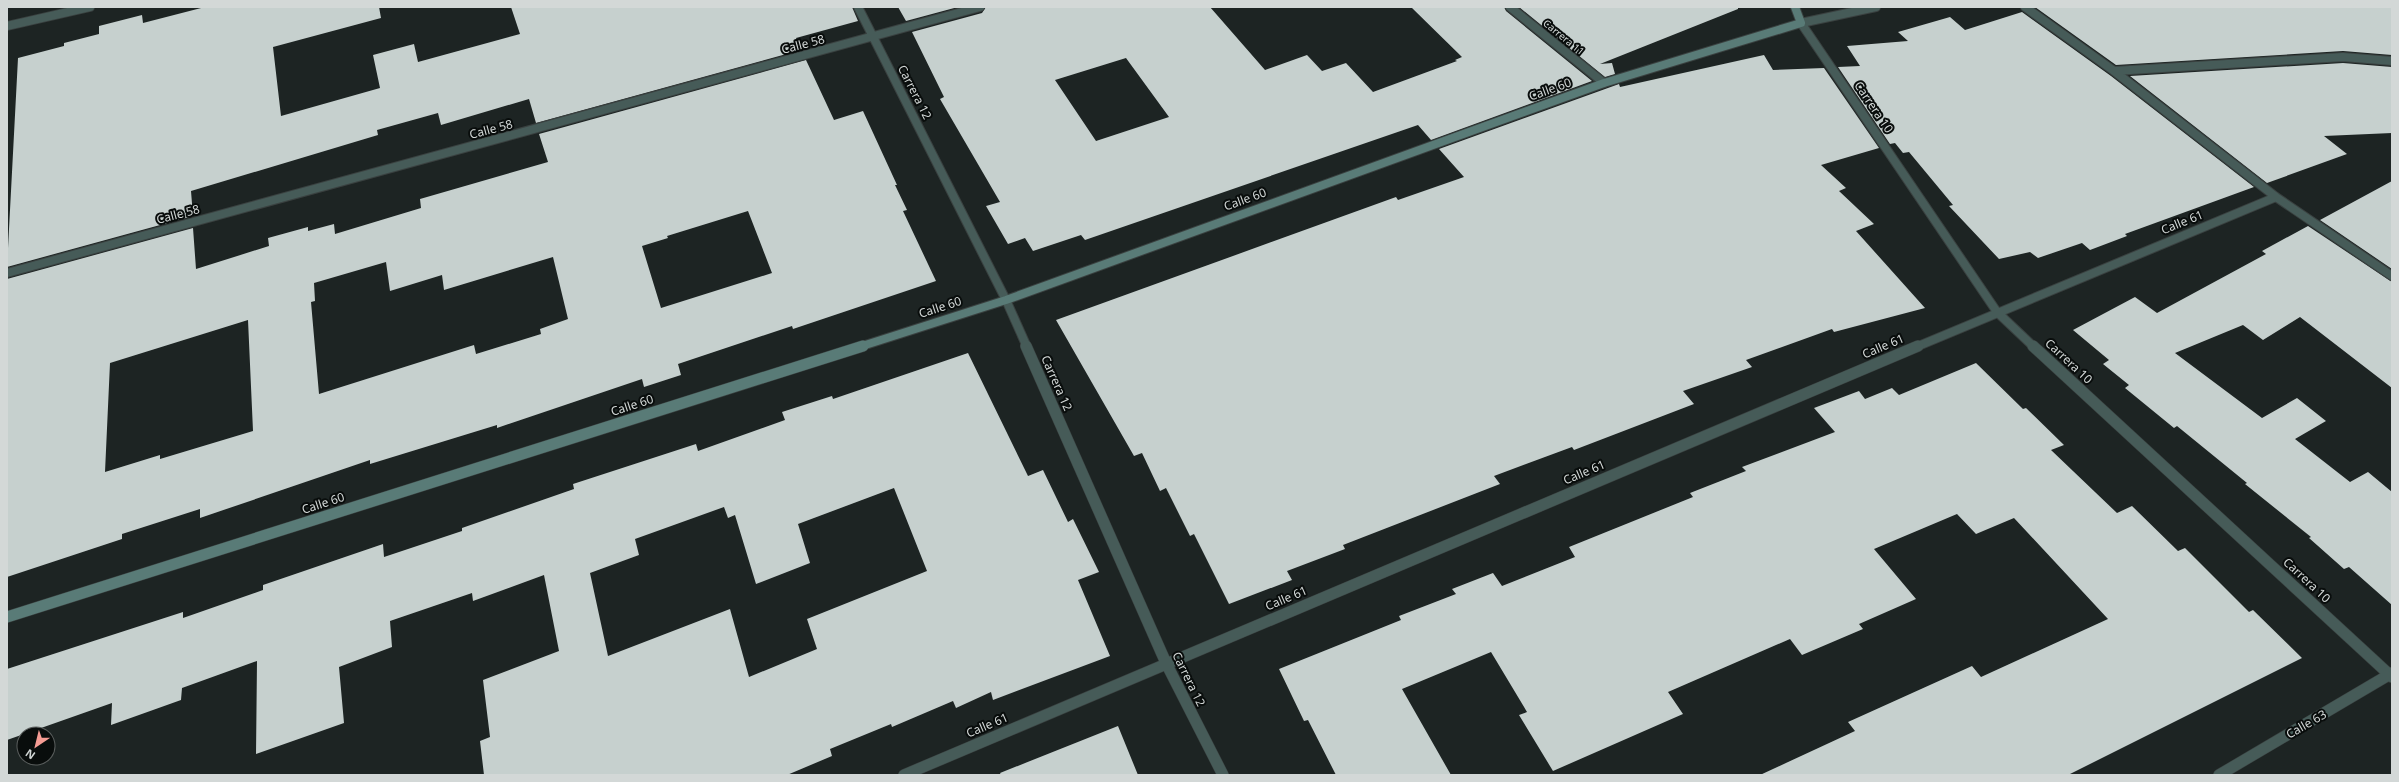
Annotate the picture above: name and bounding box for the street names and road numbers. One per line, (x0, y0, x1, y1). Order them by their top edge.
street label: Carrera 11 (1540, 16, 1588, 58)
street label: Calle 58 (779, 30, 827, 58)
street label: Carrera 12 (894, 62, 936, 122)
street label: Calle 60 (1526, 73, 1574, 105)
street label: Carrera 10 (1850, 78, 1898, 136)
street label: Calle 58 (467, 115, 515, 143)
street label: Calle 60 (1221, 183, 1269, 215)
street label: Calle 58 (154, 200, 202, 228)
street label: Calle 61 (2158, 206, 2206, 238)
street label: Calle 60 (916, 292, 964, 322)
street label: Calle 61 (1859, 330, 1907, 362)
street label: Carrera 10 (2042, 335, 2096, 387)
street label: Carrera 12 (1037, 353, 1077, 414)
street label: Calle 60 (608, 390, 656, 420)
street label: Calle 61 (1560, 456, 1608, 488)
street label: Calle 60 (299, 488, 347, 518)
street label: Carrera 10 (2280, 554, 2334, 606)
street label: Calle 61 (1262, 582, 1310, 614)
street label: Carrera 12 (1168, 649, 1210, 709)
street label: Calle 63 (2283, 706, 2329, 742)
street label: Calle 61 (963, 709, 1011, 741)

